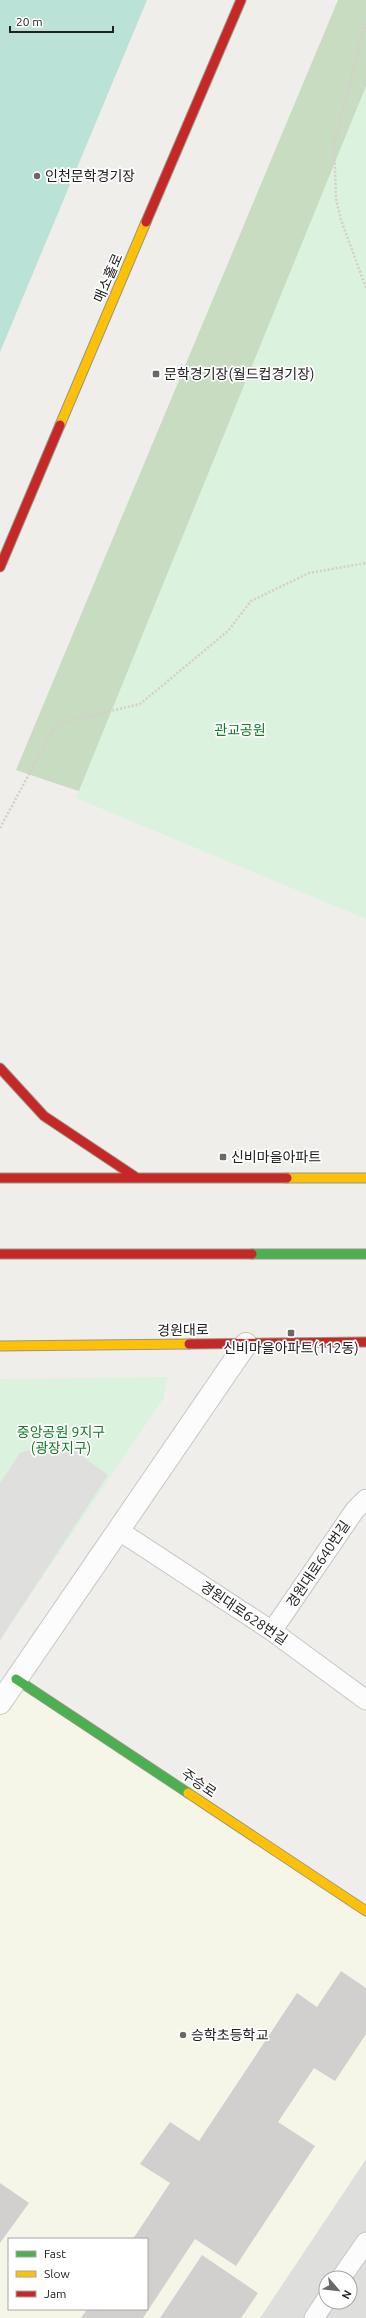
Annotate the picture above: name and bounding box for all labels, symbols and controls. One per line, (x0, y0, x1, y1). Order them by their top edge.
scale bar (10, 8, 113, 34)
text: 20 m (16, 15, 43, 28)
place label: 인천문학경기장 (45, 168, 135, 184)
marker: 인천문학경기장 (32, 171, 42, 181)
street label: 매소홀로 (91, 251, 125, 305)
place label: 문학경기장(월드컵경기장) (164, 366, 315, 382)
marker: 문학경기장(월드컵경기장) (151, 369, 161, 379)
park label: 관교공원 (214, 722, 266, 738)
place label: 신비마을아파트 (231, 1149, 321, 1165)
marker: 신비마을아파트 (218, 1152, 228, 1162)
street label: 경원대로 (157, 1322, 209, 1338)
marker: 신비마을아파트(112동) (286, 1328, 296, 1338)
place label: 신비마을아파트(112동) (223, 1340, 359, 1356)
park label: 중앙공원 9지구 (광장지구) (17, 1424, 105, 1456)
street label: 경원대로640번길 (283, 1518, 353, 1610)
street label: 경원대로628번길 (198, 1578, 290, 1648)
street label: 주승로 (179, 1766, 220, 1801)
place label: 승학초등학교 (191, 2027, 268, 2043)
marker: 승학초등학교 (178, 2030, 188, 2040)
legend (8, 2238, 148, 2310)
text: Fast (44, 2247, 66, 2260)
text: Slow (44, 2267, 70, 2280)
north arrow (318, 2270, 358, 2310)
text: Jam (44, 2287, 66, 2300)
text: N (340, 2288, 354, 2301)

